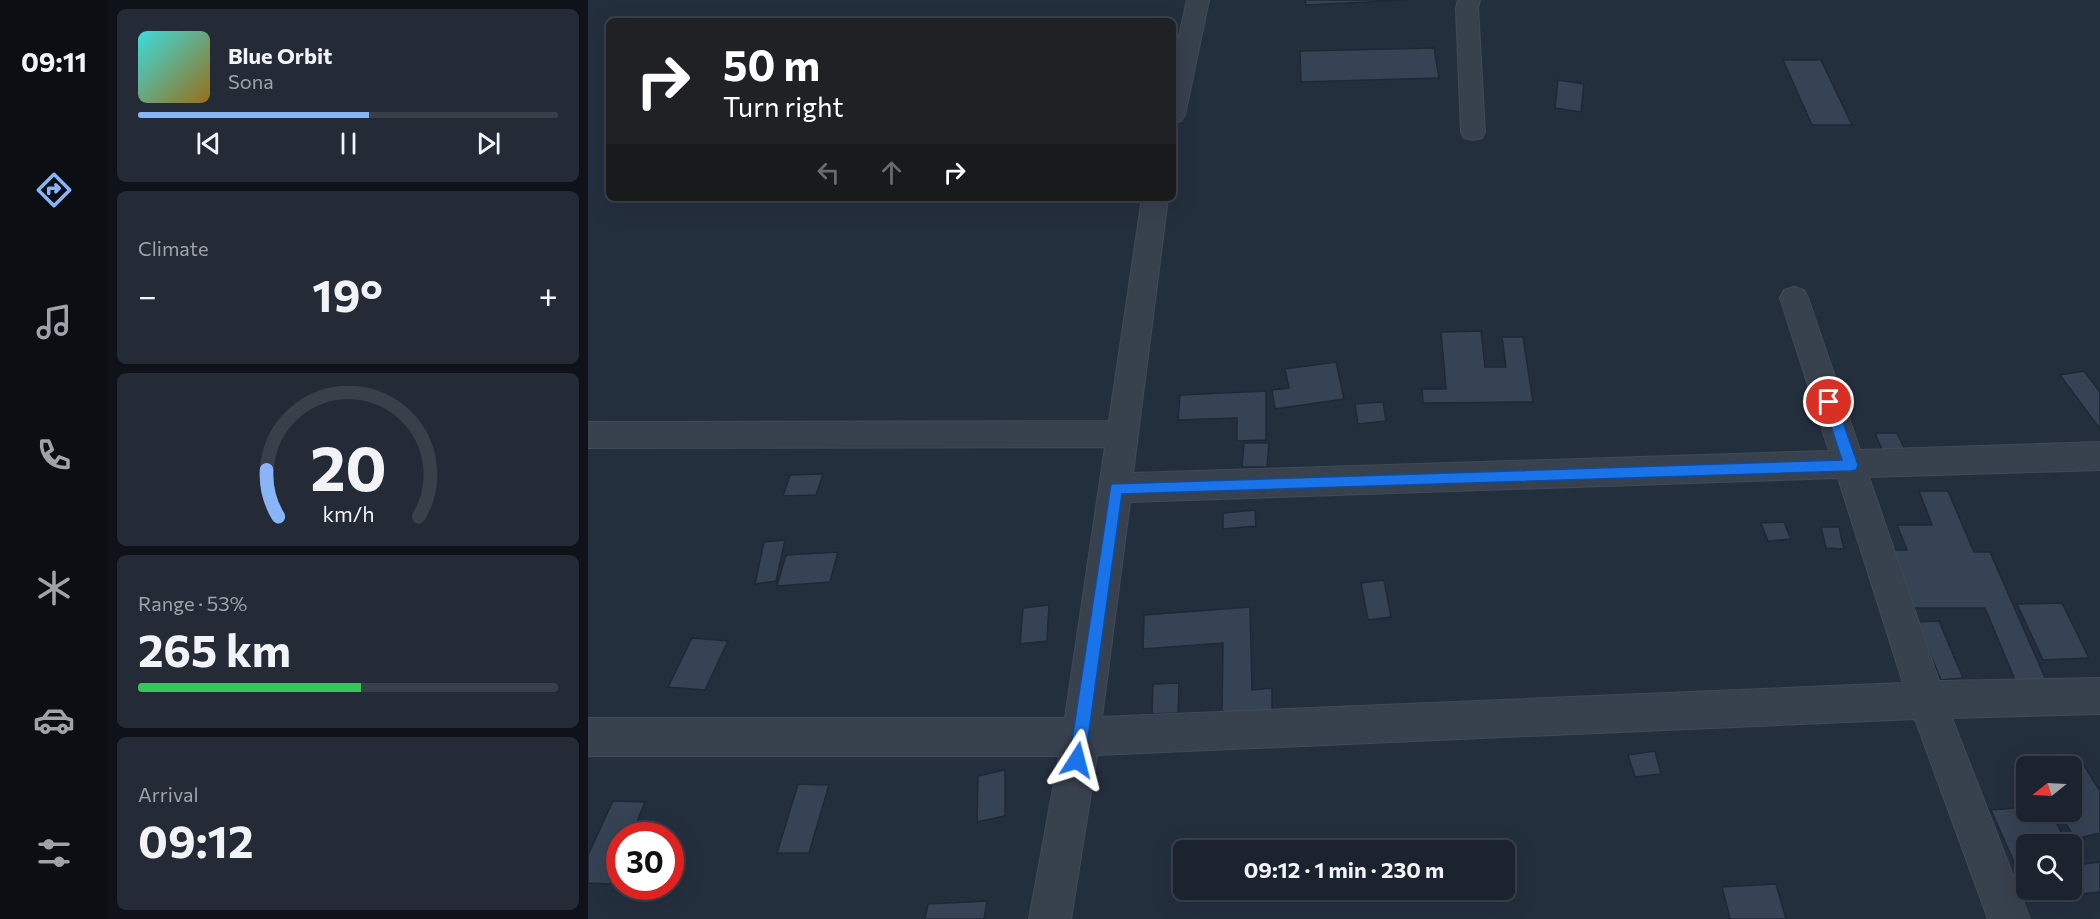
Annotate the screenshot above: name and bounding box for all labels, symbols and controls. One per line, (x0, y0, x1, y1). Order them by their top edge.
text: 50 m (723, 38, 820, 90)
text: Blue Orbit (228, 42, 332, 69)
icon: right (624, 42, 702, 120)
text: 09:11 (21, 45, 87, 78)
text: Sona (228, 69, 274, 93)
text: Turn right (723, 90, 843, 123)
icon: previous (192, 127, 225, 160)
icon: pause (332, 127, 365, 160)
icon: next (472, 127, 505, 160)
icon: left (812, 156, 845, 189)
icon: ahead (875, 156, 908, 189)
icon: right (938, 156, 971, 189)
icon: directions (33, 169, 75, 211)
text: Climate (138, 236, 208, 260)
text: 19° (312, 266, 383, 321)
text: − (138, 274, 157, 315)
text: + (539, 274, 558, 315)
icon: music (33, 301, 75, 343)
pin (1803, 376, 1854, 427)
icon: arrive (1812, 385, 1845, 418)
text: 20 (310, 428, 386, 504)
icon: phone (33, 434, 75, 476)
text: km/h (322, 500, 374, 526)
icon: climate (33, 567, 75, 609)
text: Range · 53% (138, 591, 247, 615)
text: 265 km (138, 621, 291, 676)
icon: car (33, 699, 75, 741)
position arrow (1045, 728, 1109, 792)
north arrow (2016, 756, 2082, 822)
map controls (2016, 756, 2082, 900)
text: Arrival (138, 782, 199, 806)
text: 09:12 (138, 812, 254, 867)
speed limit sign: 30 (606, 822, 684, 900)
icon: filters (33, 832, 75, 874)
button: search (2016, 834, 2082, 900)
text: 09:12 · 1 min · 230 m (1244, 856, 1444, 883)

